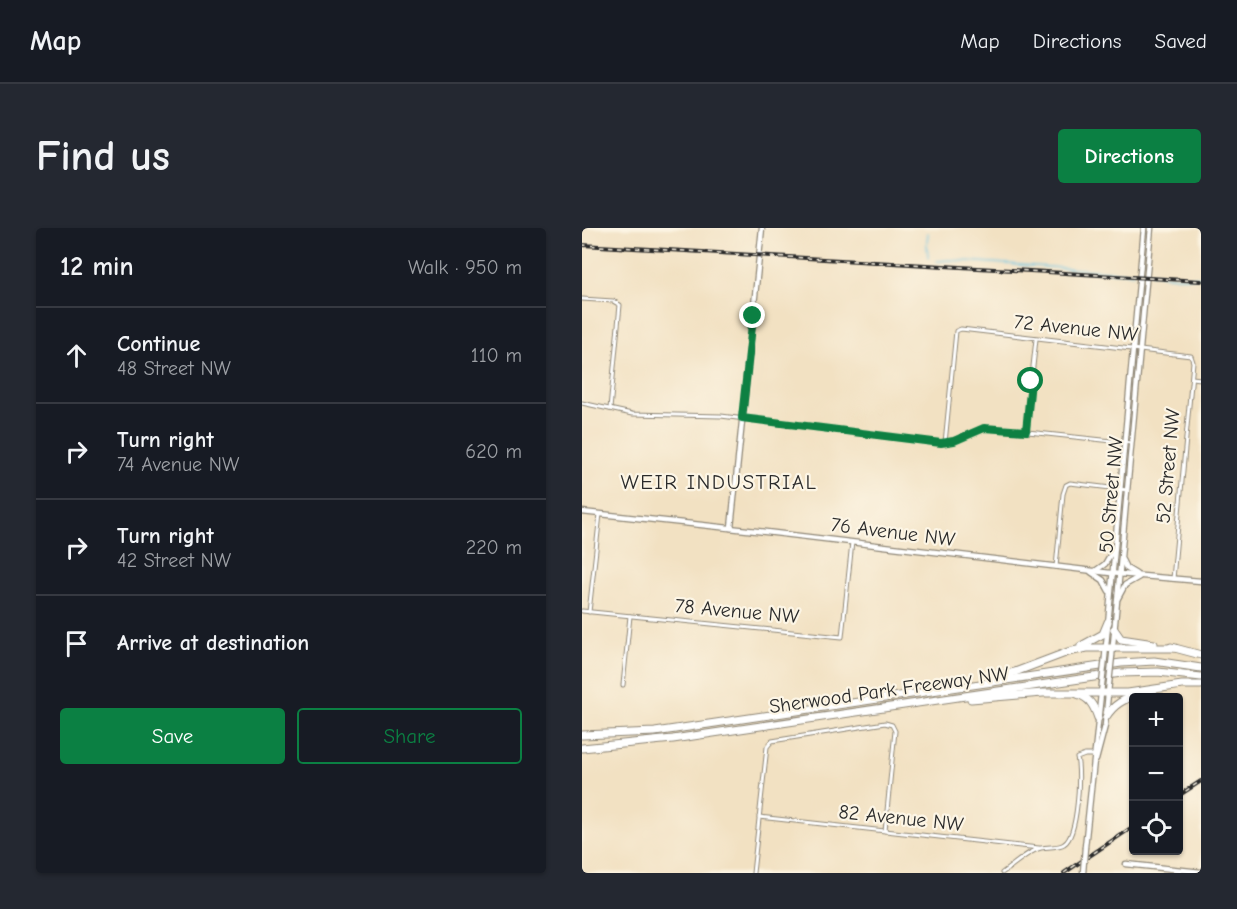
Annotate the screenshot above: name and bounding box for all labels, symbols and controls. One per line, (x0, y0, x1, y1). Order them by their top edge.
text: Map (30, 25, 81, 57)
text: Map (960, 29, 1000, 53)
text: Directions (1033, 29, 1122, 53)
text: Saved (1155, 29, 1207, 53)
button: Directions (1058, 129, 1201, 183)
text: Find us (36, 132, 170, 181)
text: 12 min (60, 252, 134, 282)
text: Walk · 950 m (408, 256, 522, 279)
route end (739, 302, 765, 328)
street label: 72 Avenue NW (1013, 310, 1140, 346)
text: Continue (117, 331, 200, 357)
icon: ahead (60, 339, 93, 372)
text: 110 m (471, 344, 522, 367)
text: 48 Street NW (117, 357, 231, 380)
route start (1017, 367, 1043, 393)
street label: 52 Street NW (1152, 407, 1185, 524)
text: Turn right (117, 427, 214, 453)
icon: right (60, 435, 93, 468)
street label: 50 Street NW (1094, 435, 1128, 554)
text: 620 m (465, 440, 522, 463)
text: 74 Avenue NW (117, 453, 239, 476)
district label: WEIR INDUSTRIAL (621, 470, 817, 494)
street label: 76 Avenue NW (830, 513, 957, 551)
text: Turn right (117, 523, 214, 549)
icon: right (60, 531, 93, 564)
text: 220 m (466, 536, 522, 559)
text: 42 Street NW (117, 549, 231, 572)
street label: 78 Avenue NW (674, 594, 801, 628)
icon: arrive (60, 627, 93, 660)
text: Arrive at destination (117, 630, 309, 656)
street label: Sherwood Park Freeway NW (768, 662, 1011, 718)
map controls (1129, 693, 1183, 855)
button: + (1129, 693, 1183, 747)
button: Save (60, 708, 285, 764)
button: Share (297, 708, 522, 764)
button: − (1129, 747, 1183, 801)
street label: 82 Avenue NW (837, 800, 965, 836)
button: locate (1129, 801, 1183, 855)

